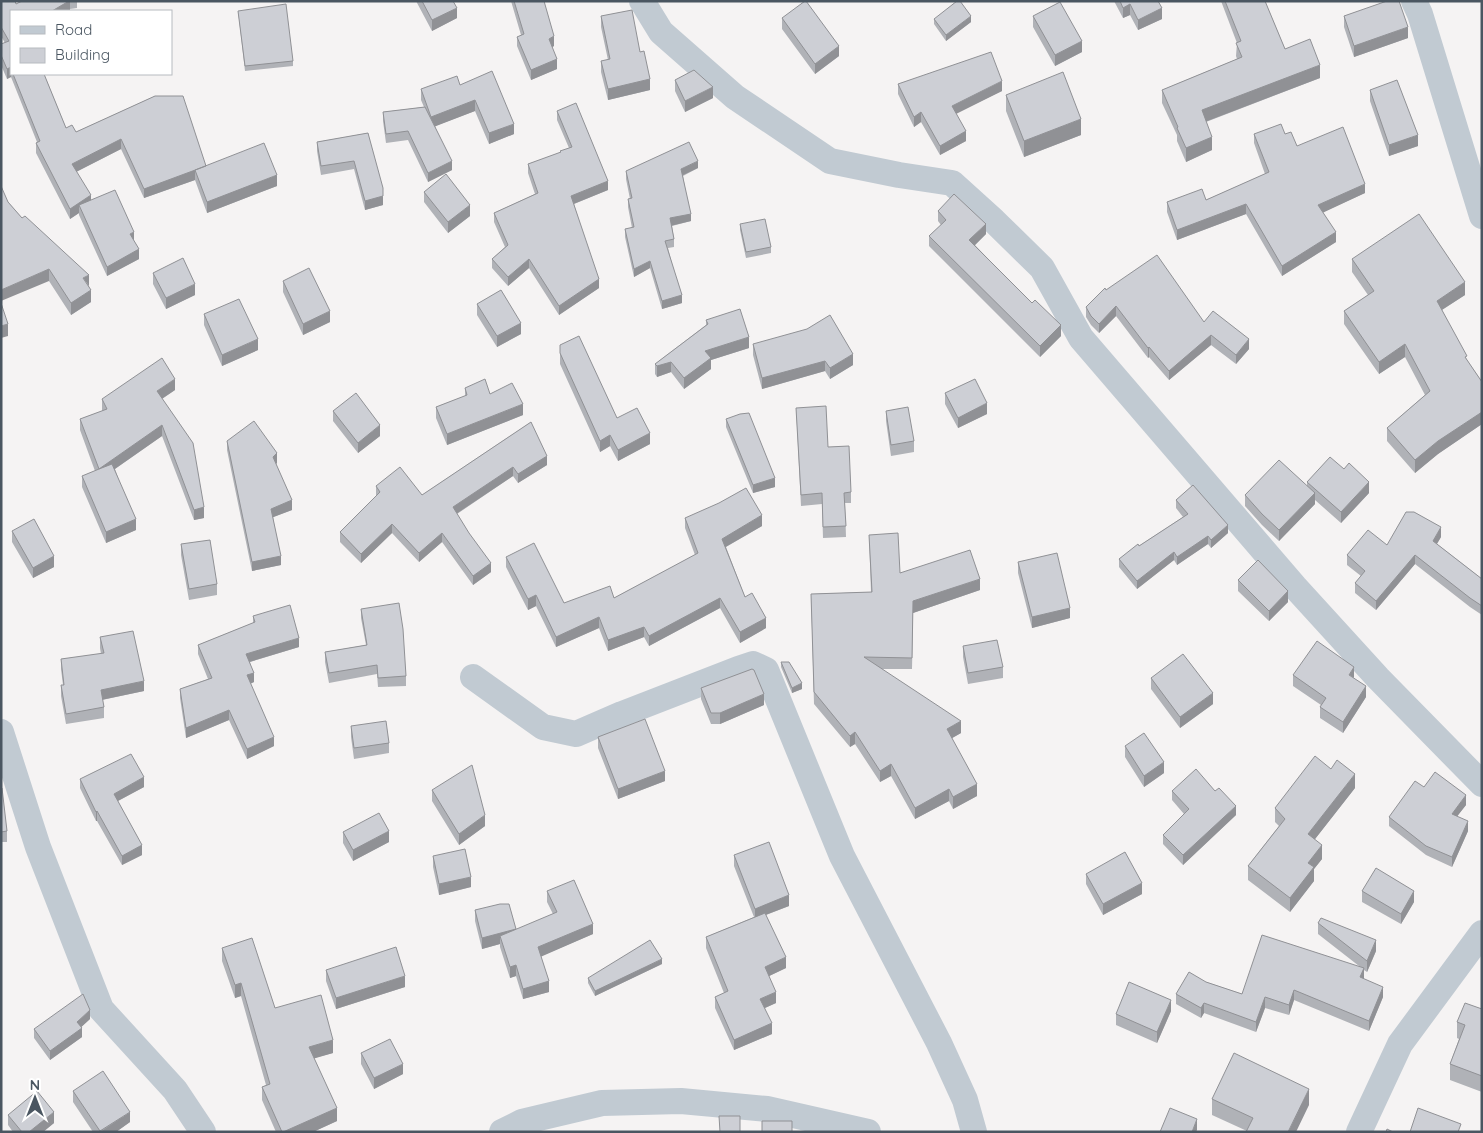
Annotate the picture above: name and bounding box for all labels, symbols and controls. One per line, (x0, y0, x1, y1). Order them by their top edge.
legend (10, 10, 172, 75)
text: Road (55, 20, 92, 39)
text: Building (55, 45, 110, 64)
north arrow (10, 1073, 60, 1123)
text: N (30, 1076, 40, 1094)

